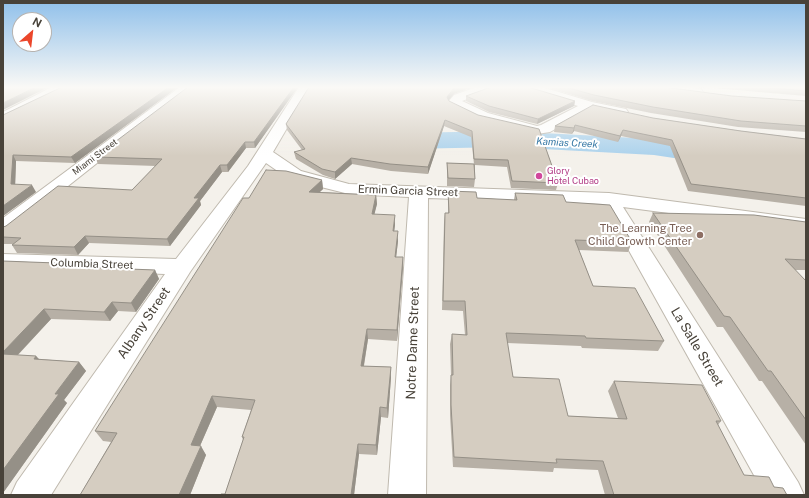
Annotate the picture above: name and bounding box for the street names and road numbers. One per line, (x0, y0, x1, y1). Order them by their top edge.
street label: Miami Street (70, 137, 120, 177)
street label: Ermin Garcia Street (358, 183, 458, 199)
street label: Columbia Street (50, 256, 134, 272)
street label: Albany Street (114, 284, 174, 362)
street label: Notre Dame Street (403, 286, 423, 400)
street label: La Salle Street (667, 305, 727, 389)

